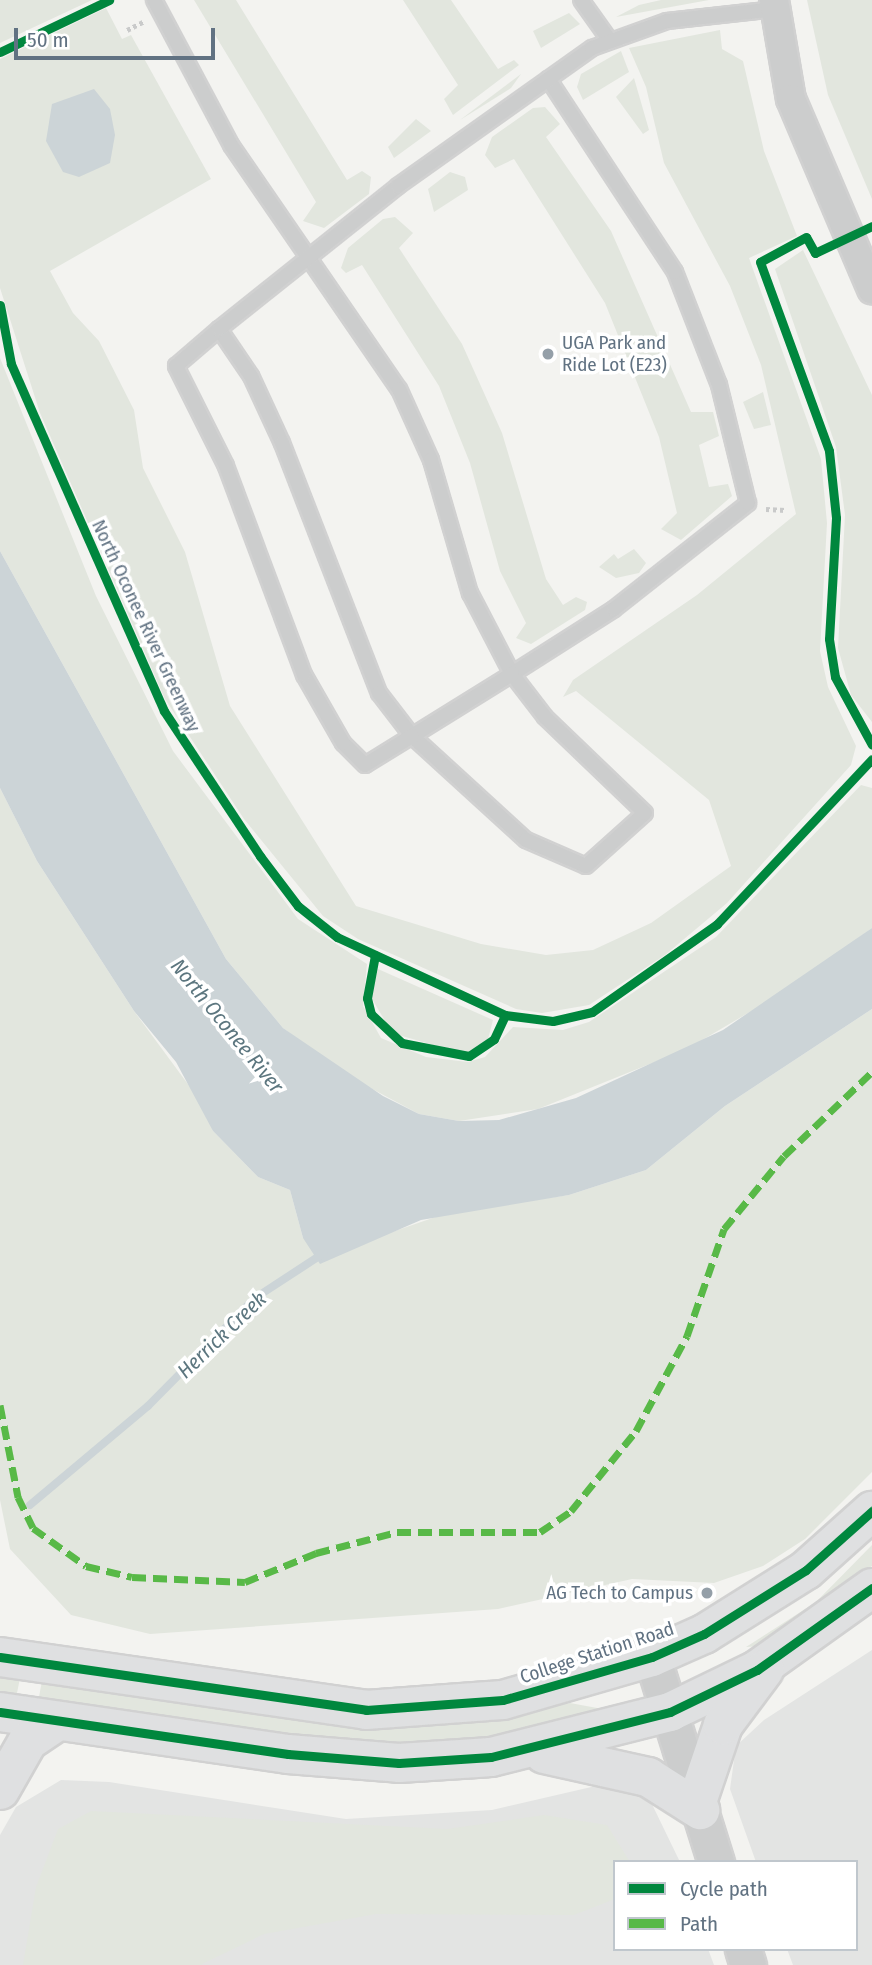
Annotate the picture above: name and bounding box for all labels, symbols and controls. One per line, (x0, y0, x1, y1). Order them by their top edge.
scale bar (18, 14, 219, 58)
text: 50 m (27, 27, 69, 53)
place label: UGA Park and Ride Lot (E23) (562, 332, 667, 376)
marker: UGA Park and Ride Lot (E23) (540, 346, 556, 362)
street label: North Oconee River Greenway (87, 516, 205, 736)
water label: North Oconee River (165, 954, 289, 1098)
water label: Herrick Creek (172, 1286, 272, 1384)
place label: AG Tech to Campus (546, 1582, 693, 1604)
marker: AG Tech to Campus (699, 1585, 715, 1601)
street label: College Station Road (517, 1617, 677, 1689)
legend (613, 1860, 858, 1951)
text: Cycle path (680, 1876, 768, 1902)
text: Path (680, 1911, 718, 1937)

